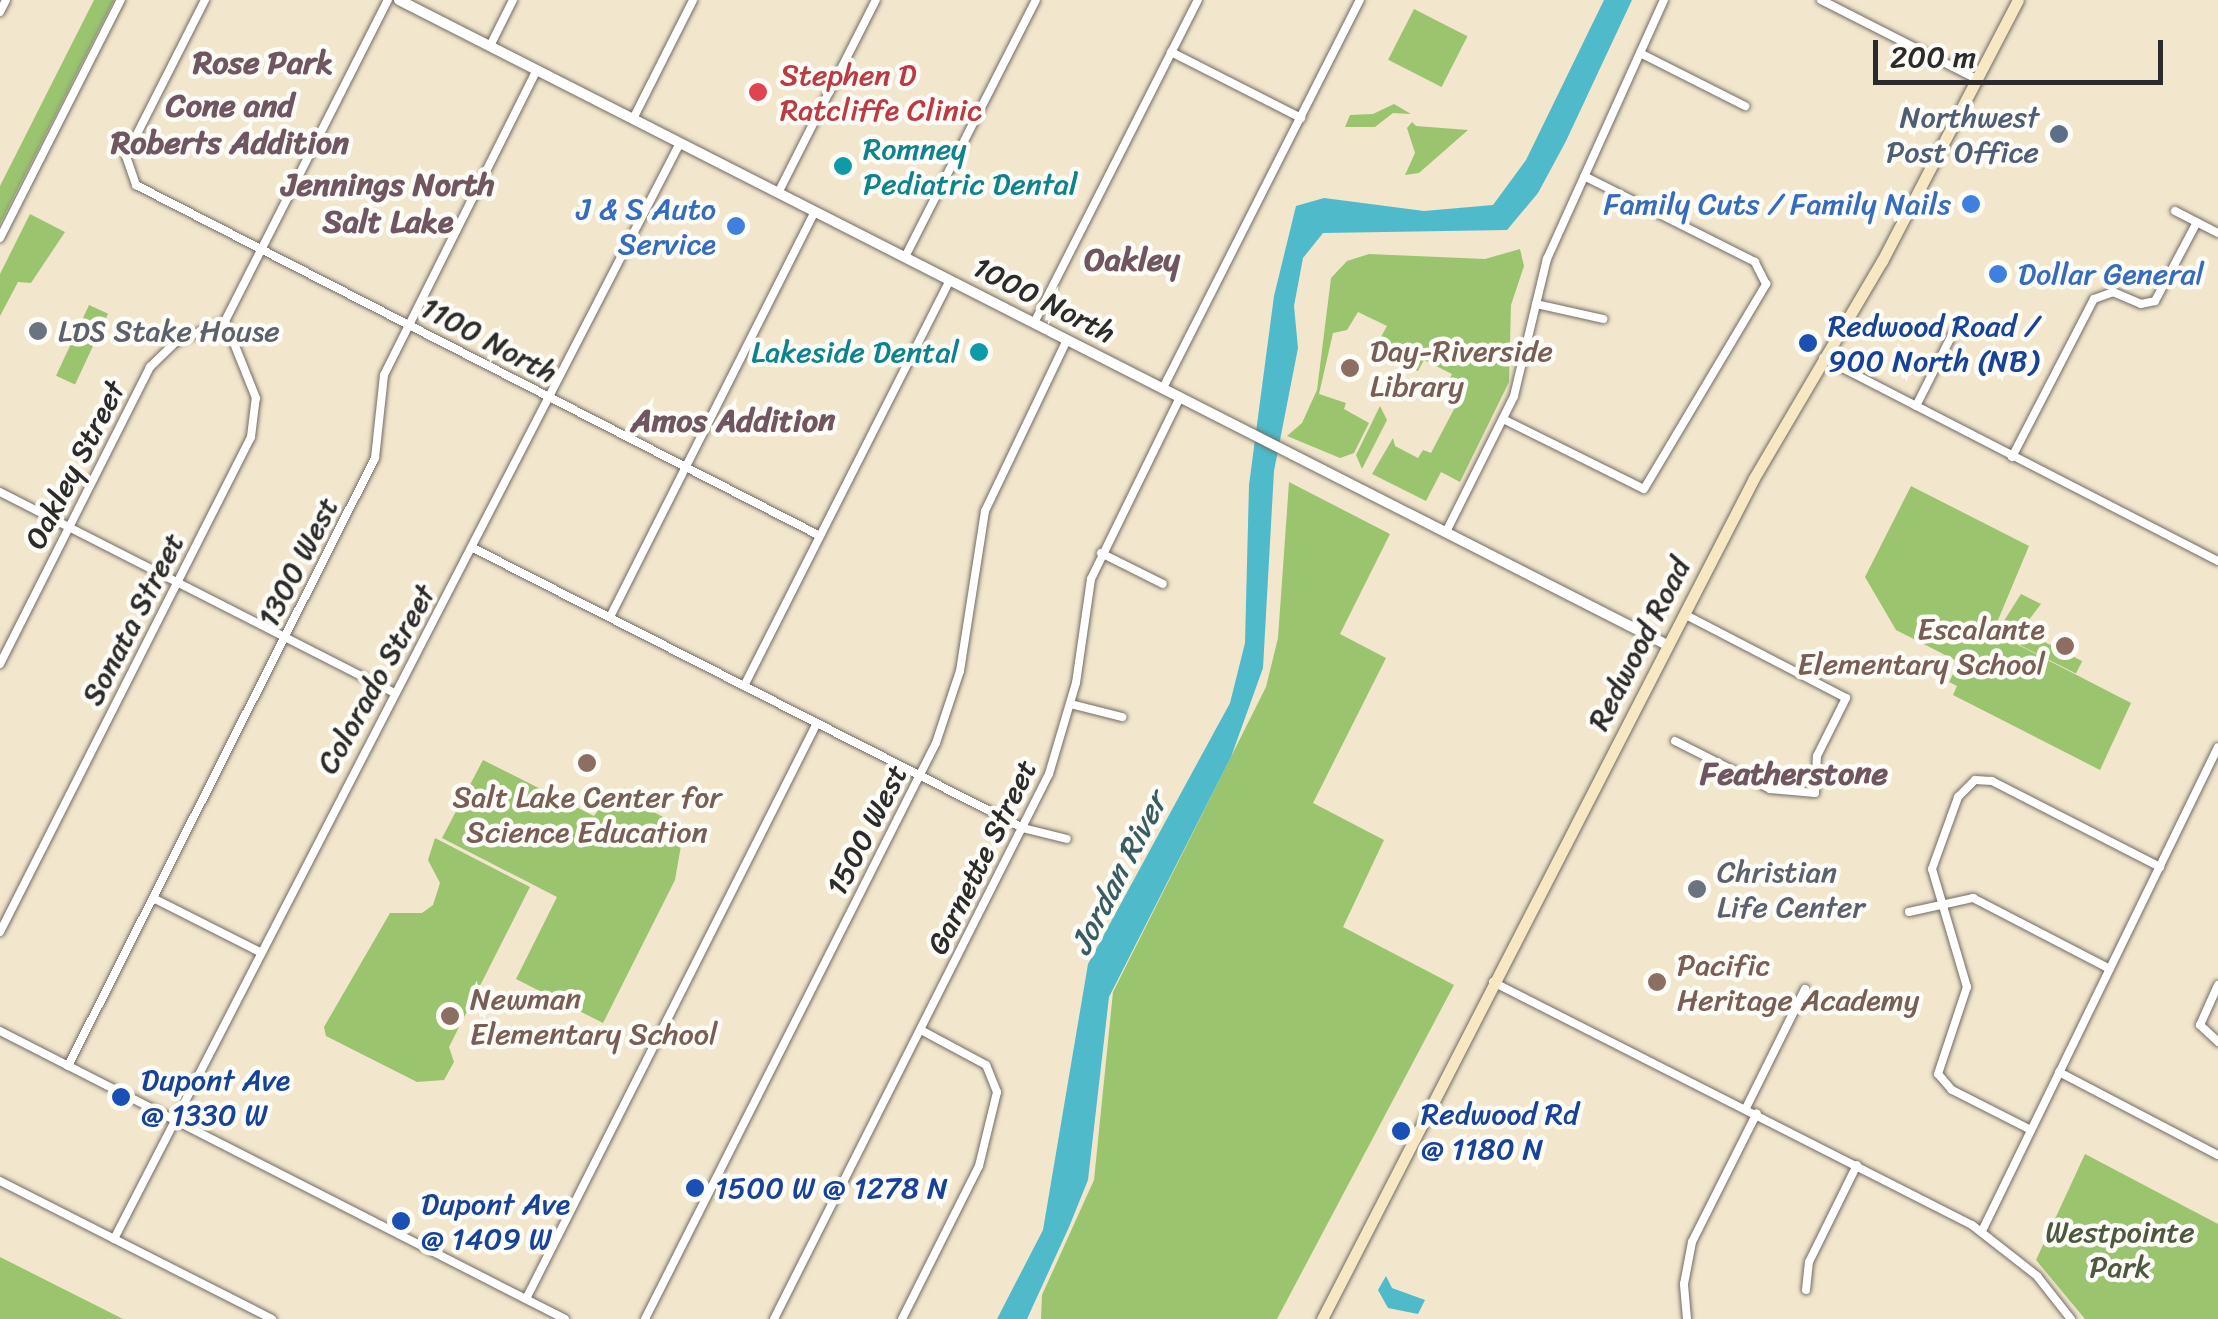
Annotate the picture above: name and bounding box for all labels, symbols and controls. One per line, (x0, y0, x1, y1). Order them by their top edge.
scale bar (1878, 20, 2168, 82)
text: 200 m (1890, 30, 1976, 84)
district label: Rose Park (193, 44, 333, 82)
place label: Stephen D Ratcliffe Clinic (780, 57, 982, 128)
marker: Stephen D Ratcliffe Clinic (745, 79, 771, 105)
district label: Cone and Roberts Addition (111, 88, 349, 163)
place label: Northwest Post Office (1886, 99, 2039, 170)
marker: Northwest Post Office (2048, 123, 2070, 145)
place label: Romney Pediatric Dental (863, 131, 1078, 202)
marker: Romney Pediatric Dental (832, 155, 854, 177)
district label: Jennings North Salt Lake (281, 167, 495, 242)
place label: Family Cuts / Family Nails (1603, 186, 1951, 222)
place label: J & S Auto Service (577, 191, 716, 262)
marker: Family Cuts / Family Nails (1960, 193, 1982, 215)
marker: J & S Auto Service (725, 215, 747, 237)
district label: Oakley (1084, 241, 1180, 279)
street label: 1000 North (967, 249, 1121, 351)
place label: Dollar General (2018, 256, 2205, 292)
marker: Dollar General (1987, 263, 2009, 285)
street label: 1100 North (415, 289, 563, 391)
place label: Redwood Road / 900 North (NB) (1828, 308, 2039, 378)
place label: LDS Stake House (58, 313, 281, 349)
marker: LDS Stake House (27, 320, 49, 342)
marker: Redwood Road / 900 North (NB) (1797, 332, 1819, 354)
place label: Day-Riverside Library (1370, 333, 1553, 404)
place label: Lakeside Dental (751, 334, 959, 370)
marker: Lakeside Dental (968, 341, 990, 363)
marker: Day-Riverside Library (1339, 357, 1361, 379)
street label: Oakley Street (17, 375, 133, 555)
district label: Amos Addition (631, 402, 835, 440)
street label: 1300 West (250, 491, 346, 633)
street label: Sonata Street (74, 527, 192, 711)
street label: Redwood Road (1580, 552, 1698, 736)
street label: Colorado Street (309, 578, 443, 780)
place label: Escalante Elementary School (1797, 611, 2045, 682)
marker: Escalante Elementary School (2054, 635, 2076, 657)
marker: Salt Lake Center for Science Education (576, 752, 598, 774)
street label: Garnette Street (919, 754, 1045, 960)
district label: Featherstone (1700, 755, 1888, 793)
street label: 1500 West (819, 758, 915, 902)
place label: Salt Lake Center for Science Education (451, 779, 723, 850)
water label: Jordan River (1062, 787, 1176, 961)
place label: Christian Life Center (1717, 854, 1867, 924)
marker: Christian Life Center (1686, 878, 1708, 900)
place label: Pacific Heritage Academy (1677, 947, 1920, 1018)
marker: Pacific Heritage Academy (1646, 971, 1668, 993)
place label: Newman Elementary School (470, 981, 718, 1052)
marker: Newman Elementary School (439, 1005, 461, 1027)
place label: Dupont Ave @ 1330 W (141, 1062, 291, 1132)
marker: Dupont Ave @ 1330 W (110, 1086, 132, 1108)
place label: Redwood Rd @ 1180 N (1421, 1096, 1579, 1166)
marker: Redwood Rd @ 1180 N (1390, 1120, 1412, 1142)
place label: 1500 W @ 1278 N (715, 1170, 948, 1206)
marker: 1500 W @ 1278 N (684, 1177, 706, 1199)
place label: Dupont Ave @ 1409 W (421, 1186, 571, 1256)
marker: Dupont Ave @ 1409 W (390, 1210, 412, 1232)
park label: Westpointe Park (2045, 1214, 2195, 1284)

